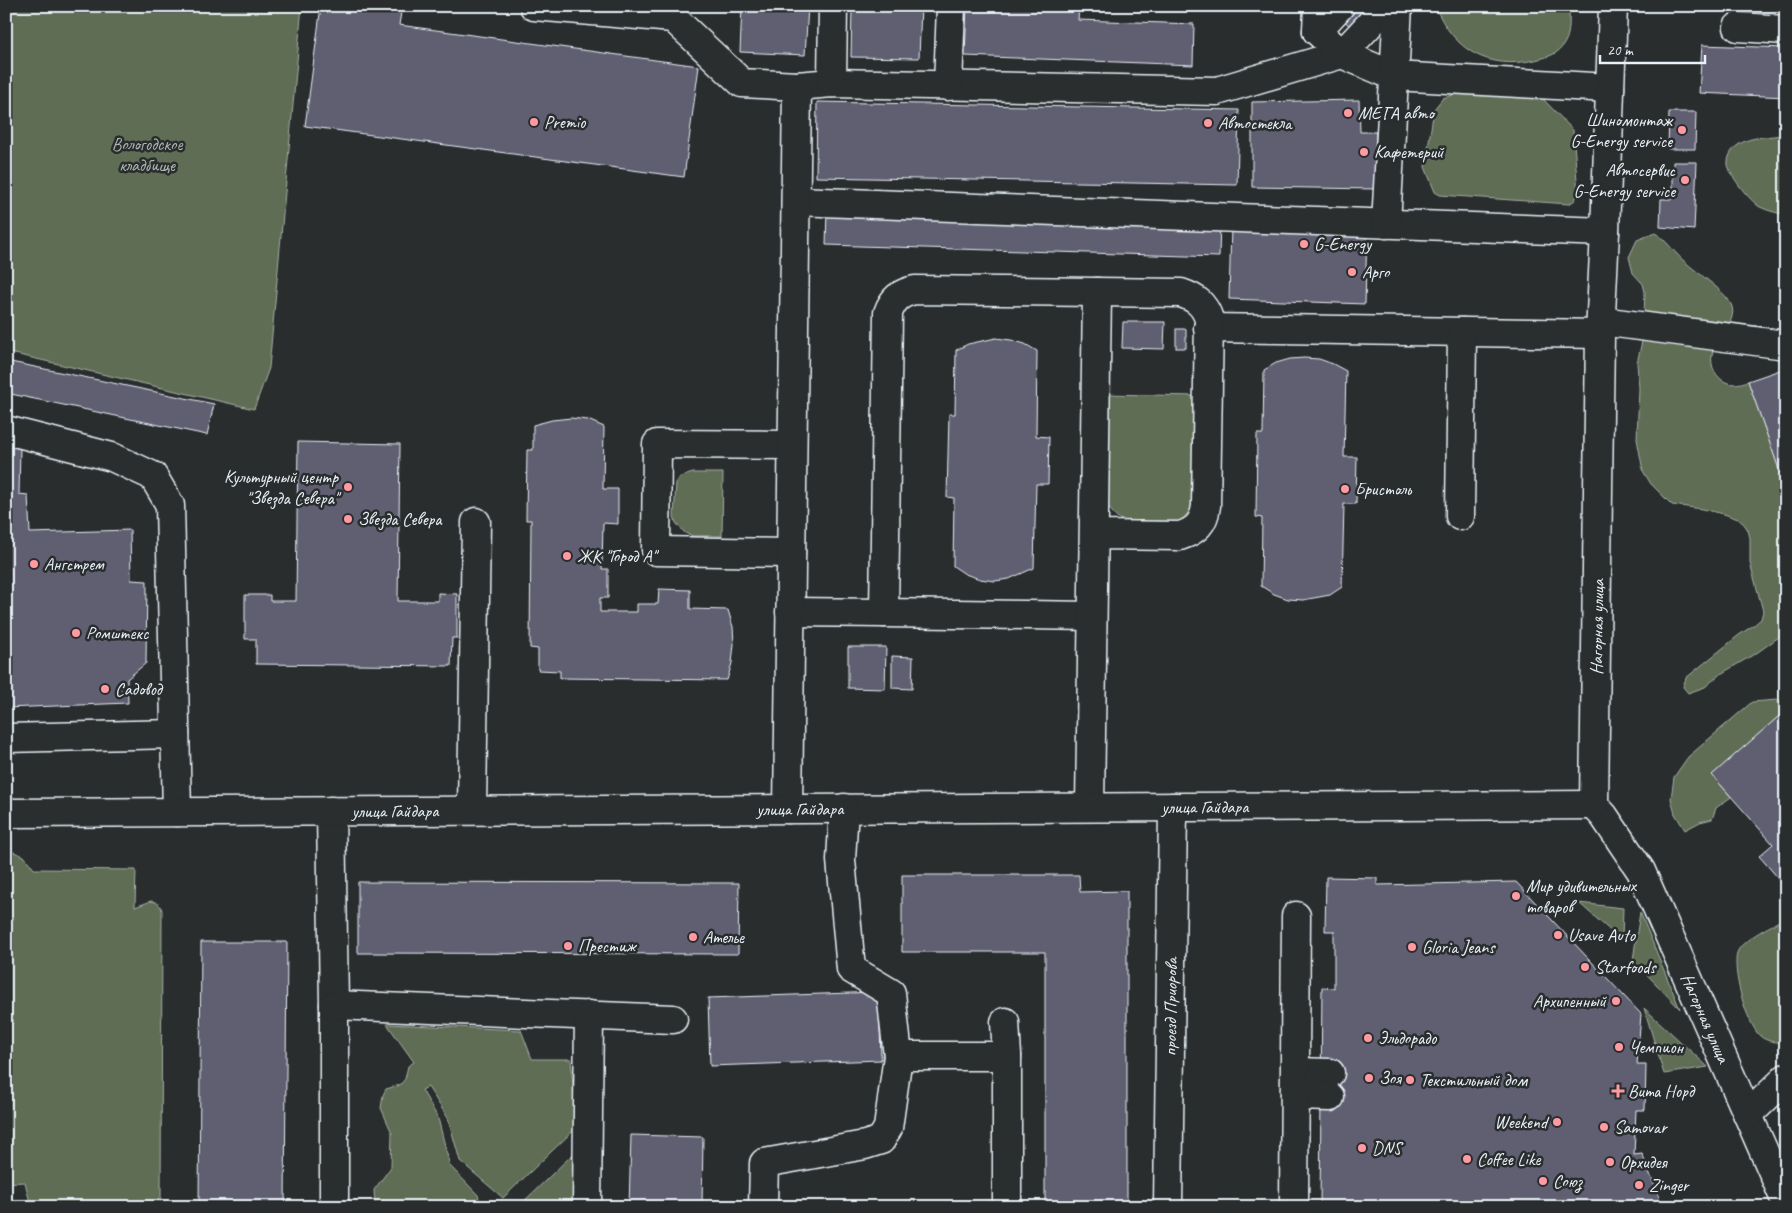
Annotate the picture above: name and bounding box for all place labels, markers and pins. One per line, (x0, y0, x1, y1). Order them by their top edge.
place label: МЕГА авто (1358, 102, 1436, 124)
marker: МЕГА авто (1342, 107, 1354, 119)
place label: Шиномонтаж G-Energy service (1571, 109, 1674, 152)
place label: Premio (544, 111, 587, 133)
place label: Автостекла (1218, 112, 1293, 134)
marker: Premio (528, 116, 540, 128)
marker: Автостекла (1202, 117, 1214, 129)
marker: Шиномонтаж G-Energy service (1676, 124, 1688, 136)
place label: Кафетерий (1374, 141, 1445, 163)
marker: Кафетерий (1358, 146, 1370, 158)
place label: Автосервис G-Energy service (1574, 159, 1676, 202)
marker: Автосервис G-Energy service (1679, 174, 1691, 186)
place label: G-Energy (1314, 233, 1373, 255)
marker: G-Energy (1298, 238, 1310, 250)
place label: Арго (1362, 261, 1391, 283)
marker: Арго (1346, 266, 1358, 278)
place label: Культурный центр "Звезда Севера" (224, 466, 342, 510)
place label: Бристоль (1355, 478, 1412, 500)
marker: Культурный центр "Звезда Севера" (342, 481, 354, 493)
marker: Бристоль (1339, 483, 1351, 495)
place label: Звезда Севера (358, 508, 443, 531)
marker: Звезда Севера (342, 513, 354, 525)
place label: ЖК "Город А" (577, 545, 659, 567)
marker: ЖК "Город А" (561, 550, 573, 562)
place label: Ангстрем (44, 553, 105, 575)
marker: Ангстрем (28, 558, 40, 570)
place label: Ромштекс (86, 622, 149, 644)
marker: Ромштекс (70, 627, 82, 639)
place label: Садовод (115, 678, 164, 700)
marker: Садовод (99, 683, 111, 695)
place label: Мир удивительных товаров (1526, 875, 1638, 918)
marker: Мир удивительных товаров (1510, 890, 1522, 902)
place label: Usave Auto (1568, 924, 1637, 946)
place label: Ателье (703, 926, 745, 948)
marker: Usave Auto (1552, 929, 1564, 941)
marker: Ателье (687, 931, 699, 943)
place label: Престиж (578, 935, 638, 957)
place label: Gloria Jeans (1422, 936, 1496, 958)
marker: Престиж (562, 940, 574, 952)
marker: Gloria Jeans (1406, 941, 1418, 953)
place label: Starfoods (1595, 956, 1657, 978)
marker: Starfoods (1579, 961, 1591, 973)
place label: Архипенный (1533, 990, 1607, 1012)
marker: Архипенный (1610, 995, 1622, 1007)
place label: Эльдорадо (1378, 1027, 1438, 1049)
marker: Эльдорадо (1362, 1032, 1374, 1044)
place label: Чемпион (1629, 1036, 1684, 1058)
marker: Чемпион (1613, 1041, 1625, 1053)
place label: Зоя (1379, 1067, 1402, 1089)
place label: Текстильный дом (1420, 1069, 1528, 1091)
marker: Зоя (1363, 1072, 1375, 1084)
marker: Текстильный дом (1404, 1074, 1416, 1086)
place label: Вита Норд (1628, 1080, 1696, 1102)
marker: Вита Норд (1612, 1085, 1624, 1097)
place label: Weekend (1495, 1111, 1550, 1133)
marker: Weekend (1551, 1116, 1563, 1128)
place label: Samovar (1614, 1116, 1668, 1138)
marker: Samovar (1598, 1121, 1610, 1133)
place label: DNS (1372, 1137, 1405, 1159)
marker: DNS (1356, 1142, 1368, 1154)
place label: Coffee Like (1477, 1148, 1542, 1170)
place label: Орхидея (1620, 1151, 1668, 1173)
marker: Coffee Like (1461, 1153, 1473, 1165)
marker: Орхидея (1604, 1156, 1616, 1168)
place label: Союз (1553, 1170, 1584, 1193)
place label: Zinger (1649, 1174, 1690, 1196)
marker: Союз (1537, 1175, 1549, 1187)
marker: Zinger (1633, 1179, 1645, 1191)

